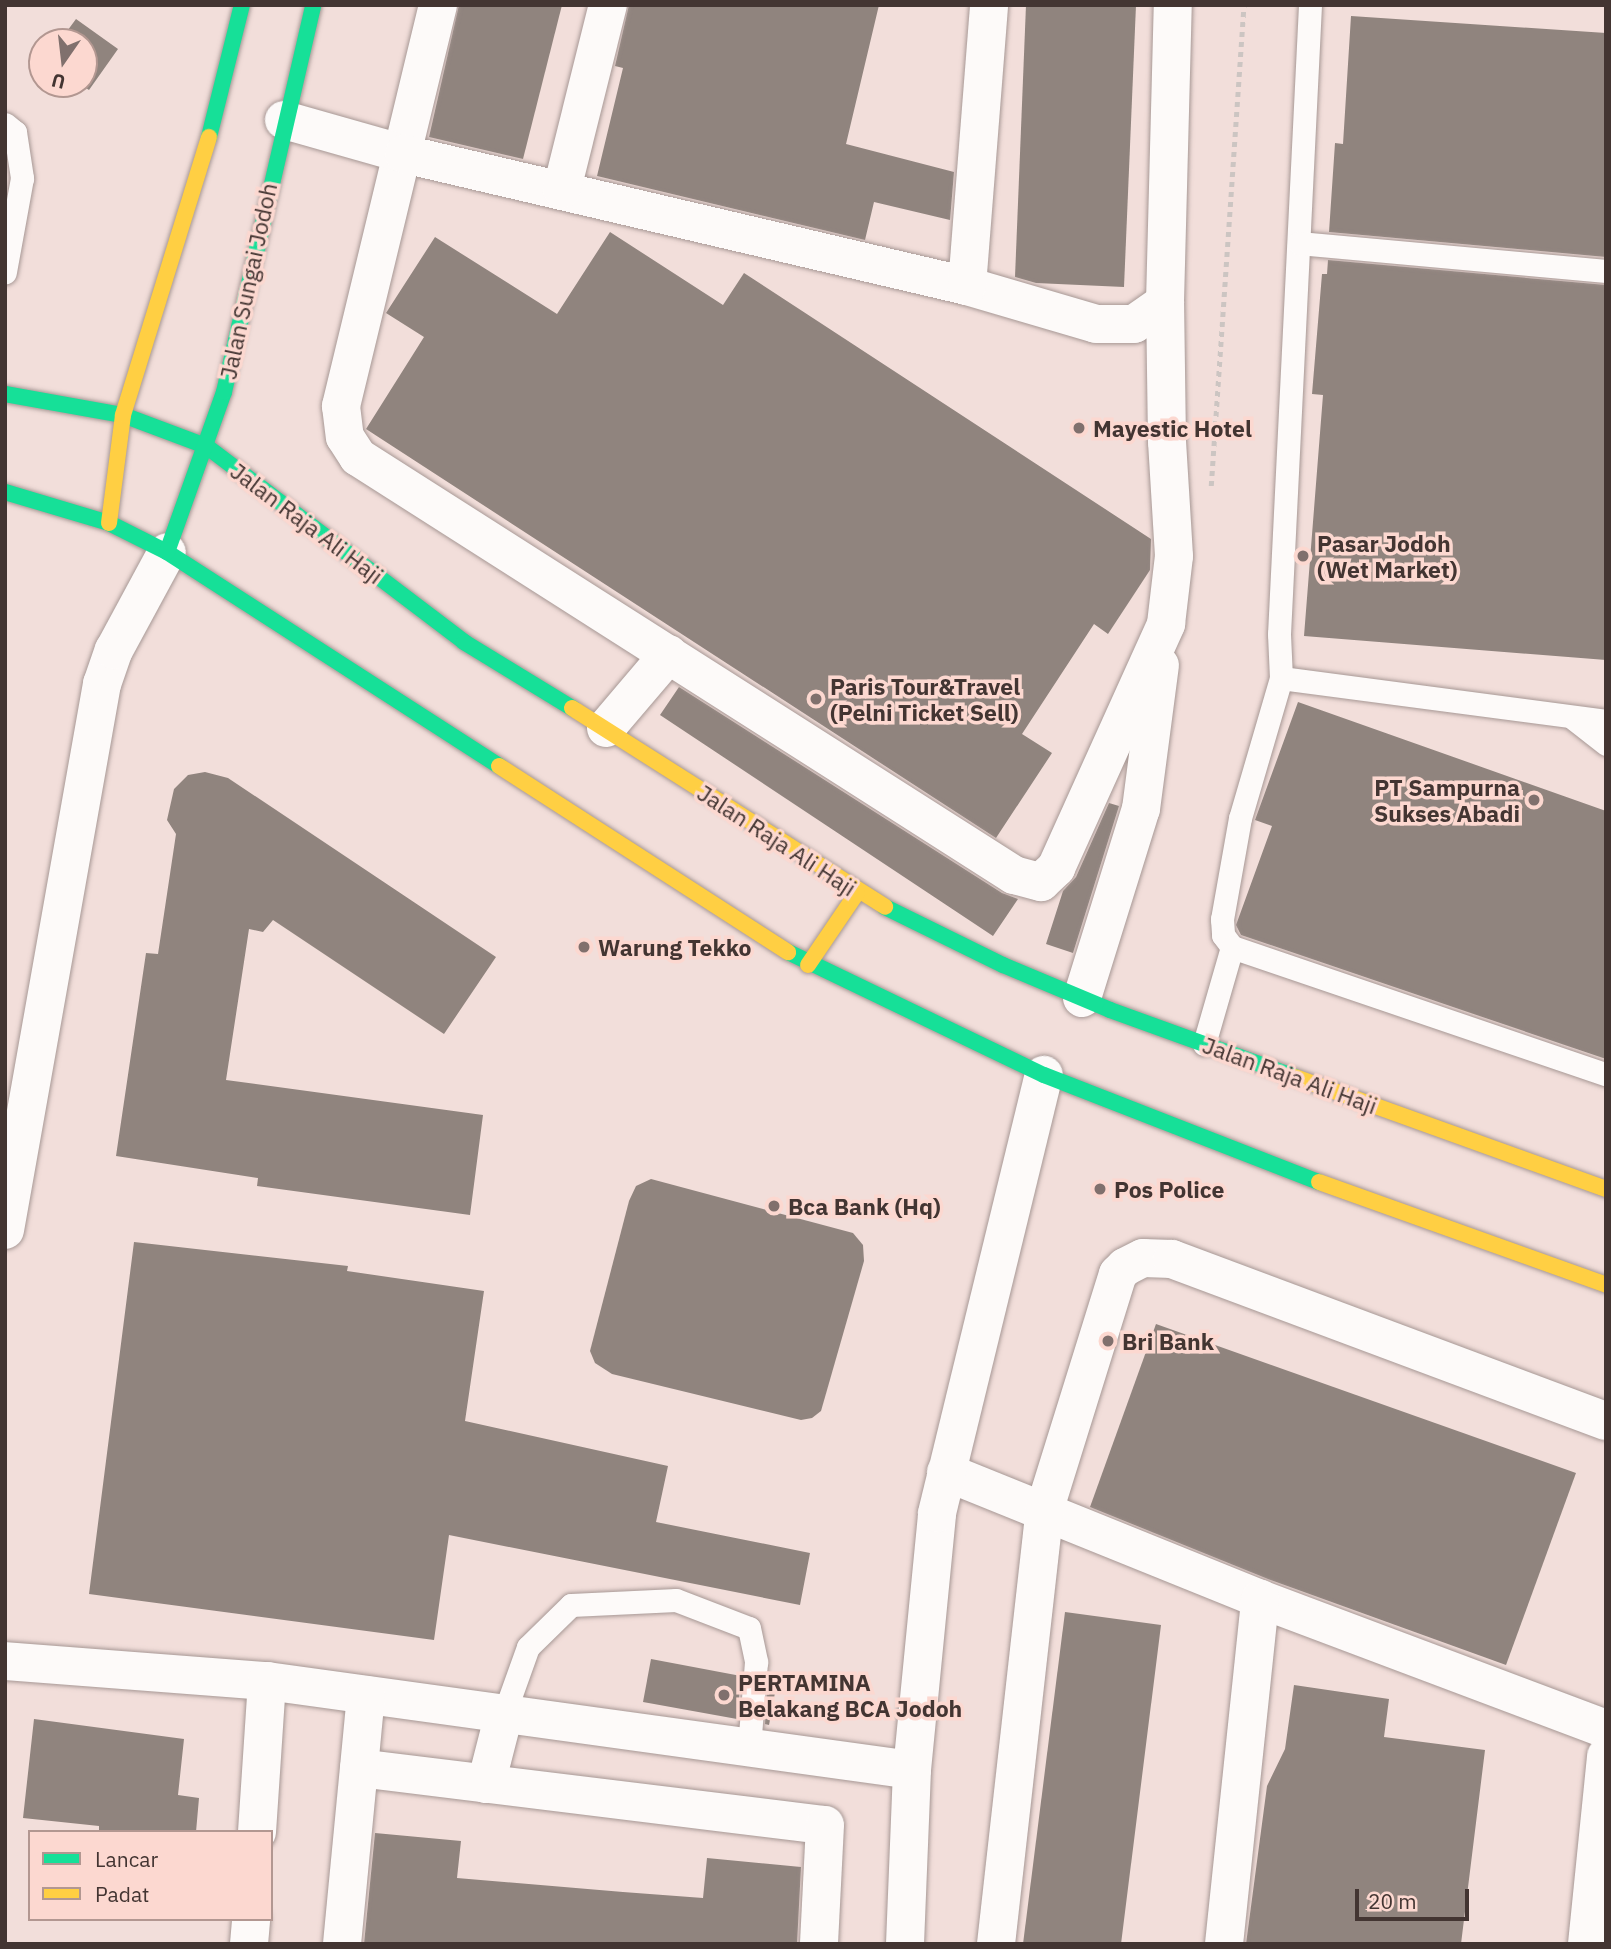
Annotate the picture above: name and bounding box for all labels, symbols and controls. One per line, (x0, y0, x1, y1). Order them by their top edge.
north arrow (28, 28, 98, 98)
text: U (49, 68, 68, 95)
street label: Jalan Sungai Jodoh (214, 180, 282, 382)
place label: Mayestic Hotel (1093, 414, 1252, 442)
marker: Mayestic Hotel (1071, 420, 1087, 436)
street label: Jalan Raja Ali Haji (225, 457, 389, 589)
place label: Pasar Jodoh (Wet Market) (1317, 529, 1458, 583)
marker: Pasar Jodoh (Wet Market) (1295, 548, 1311, 564)
place label: Paris Tour&Travel (Pelni Ticket Sell) (830, 672, 1020, 726)
marker: Paris Tour&Travel (Pelni Ticket Sell) (808, 691, 824, 707)
place label: PT Sampurna Sukses Abadi (1374, 773, 1520, 827)
street label: Jalan Raja Ali Haji (693, 778, 861, 902)
marker: PT Sampurna Sukses Abadi (1526, 792, 1542, 808)
place label: Warung Tekko (598, 933, 751, 961)
marker: Warung Tekko (576, 939, 592, 955)
street label: Jalan Raja Ali Haji (1199, 1031, 1381, 1119)
place label: Pos Police (1114, 1175, 1224, 1203)
marker: Pos Police (1092, 1181, 1108, 1197)
place label: Bca Bank (Hq) (788, 1192, 941, 1220)
marker: Bca Bank (Hq) (766, 1198, 782, 1214)
place label: Bri Bank (1122, 1327, 1214, 1355)
marker: Bri Bank (1100, 1333, 1116, 1349)
place label: PERTAMINA Belakang BCA Jodoh (738, 1668, 962, 1722)
marker: PERTAMINA Belakang BCA Jodoh (716, 1687, 732, 1703)
legend (28, 1830, 273, 1921)
text: Lancar (95, 1845, 158, 1873)
scale bar (1359, 1876, 1473, 1920)
text: Padat (95, 1880, 150, 1908)
text: 20 m (1368, 1887, 1417, 1915)

